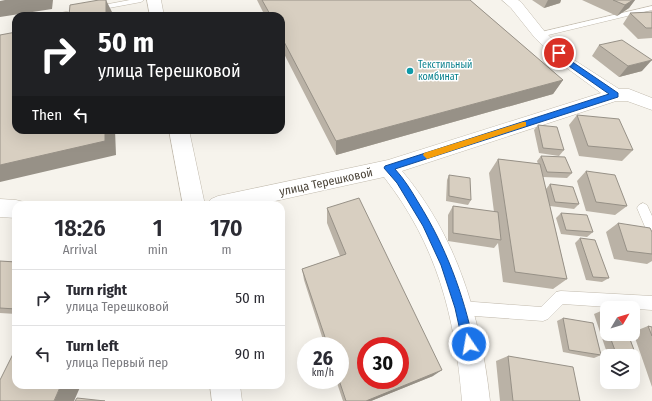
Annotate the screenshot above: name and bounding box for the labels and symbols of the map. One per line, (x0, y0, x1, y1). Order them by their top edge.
pin (542, 36, 576, 70)
place label: Текстильный комбинат (418, 59, 472, 83)
marker: Текстильный комбинат (405, 66, 415, 76)
street label: улица Терешковой (278, 165, 374, 199)
north arrow (600, 301, 640, 341)
position arrow (448, 323, 490, 365)
speed limit sign: 30 (357, 337, 409, 389)

